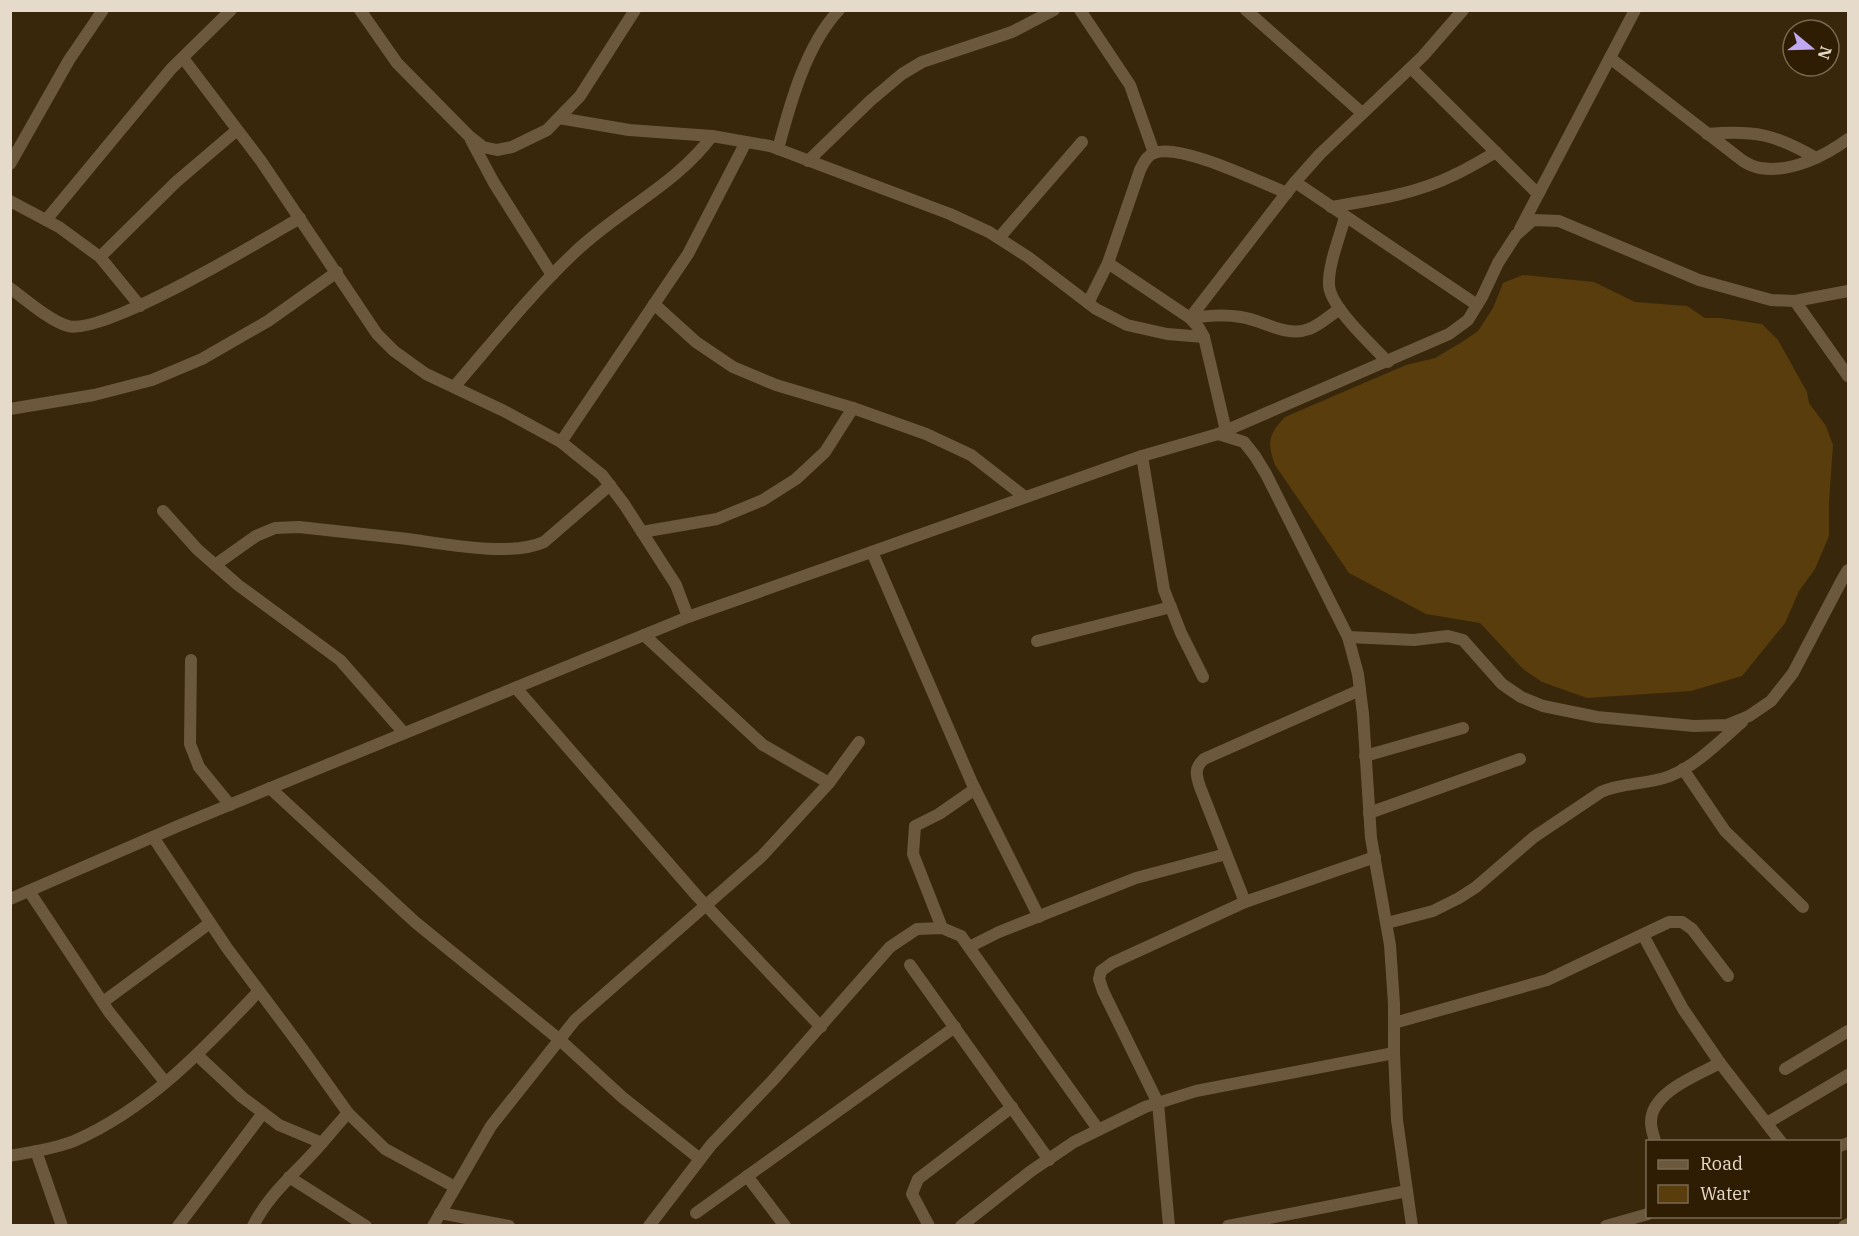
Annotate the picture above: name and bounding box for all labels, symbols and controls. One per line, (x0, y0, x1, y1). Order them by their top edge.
north arrow (1781, 18, 1841, 78)
text: N (1814, 44, 1837, 62)
legend (1646, 1140, 1841, 1218)
text: Road (1700, 1152, 1743, 1175)
text: Water (1700, 1182, 1750, 1205)

